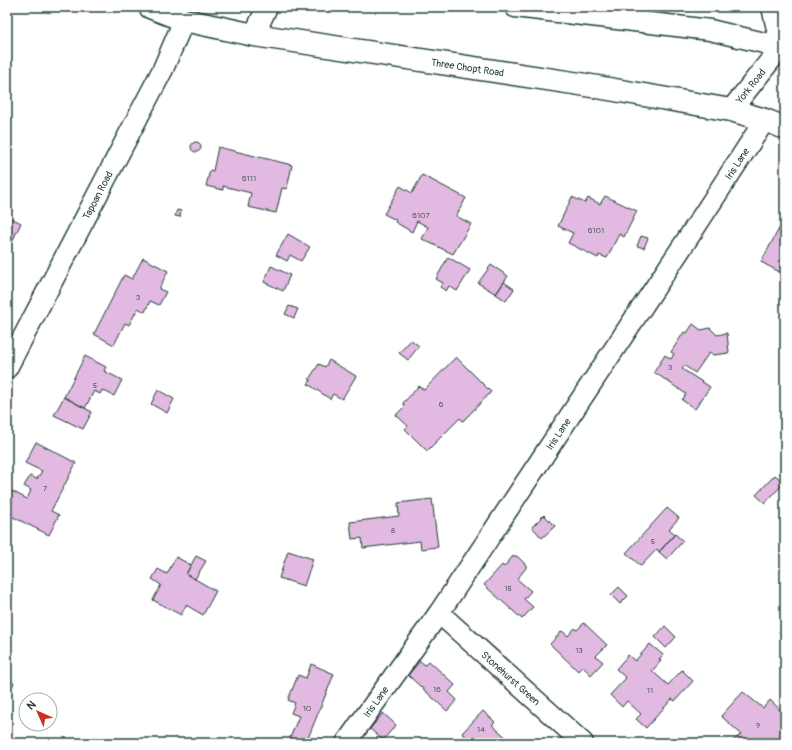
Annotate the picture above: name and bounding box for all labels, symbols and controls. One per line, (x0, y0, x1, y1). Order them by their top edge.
street label: Three Chopt Road (430, 57, 505, 80)
street label: York Road (733, 67, 769, 107)
street label: Iris Lane (723, 146, 752, 182)
street label: Tapoan Road (81, 169, 116, 222)
house number: 6111 (242, 174, 256, 183)
house number: 6107 (412, 211, 431, 220)
house number: 6101 (588, 226, 604, 235)
house number: 3 (136, 293, 141, 302)
house number: 3 (668, 363, 673, 372)
house number: 5 (93, 381, 97, 390)
house number: 6 (439, 400, 444, 409)
street label: Iris Lane (544, 416, 574, 452)
house number: 7 (43, 484, 48, 493)
house number: 8 (391, 526, 395, 535)
house number: 5 (651, 537, 655, 546)
house number: 15 (504, 584, 512, 593)
house number: 13 (575, 646, 583, 655)
street label: Stonehurst Green (478, 649, 542, 709)
street label: Iris Lane (361, 684, 392, 720)
house number: 16 (433, 685, 441, 694)
house number: 11 (647, 686, 653, 695)
north arrow (18, 692, 58, 732)
text: N (24, 698, 39, 713)
house number: 10 (303, 704, 312, 713)
house number: 9 (756, 721, 760, 730)
house number: 14 (477, 725, 485, 734)

